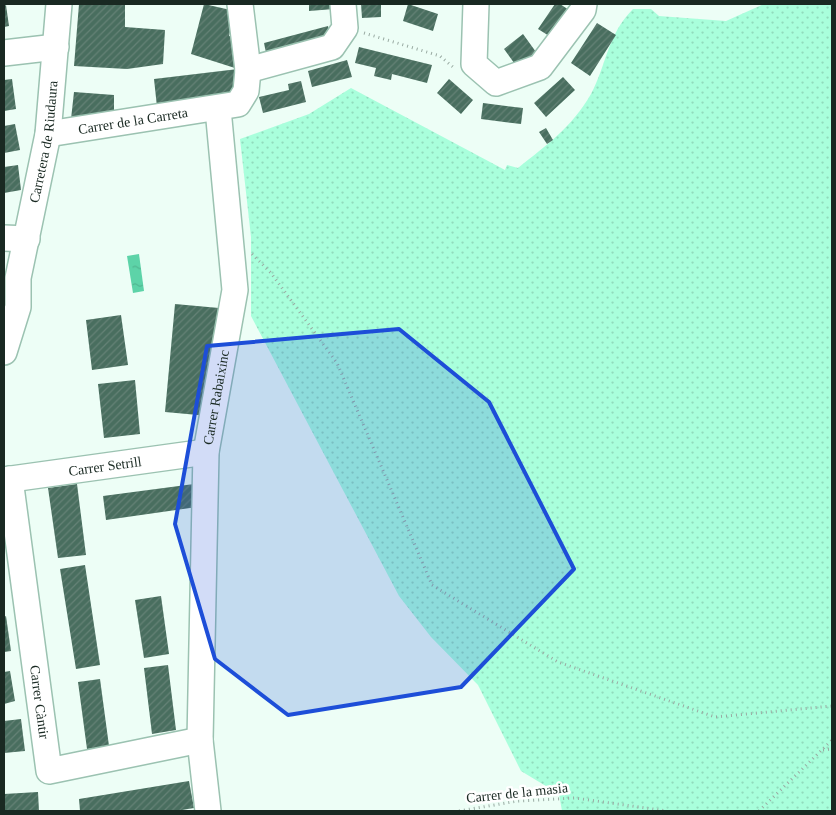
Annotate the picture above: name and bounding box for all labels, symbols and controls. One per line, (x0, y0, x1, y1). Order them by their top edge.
street label: Carretera de Riudaura (26, 79, 60, 204)
street label: Carrer de la Carreta (77, 104, 190, 137)
street label: Carrer Rabaixinc (200, 349, 232, 446)
street label: Carrer Setrill (68, 454, 143, 478)
street label: Carrer Càntir (27, 664, 52, 740)
street label: Carrer de la masia (465, 780, 569, 806)

